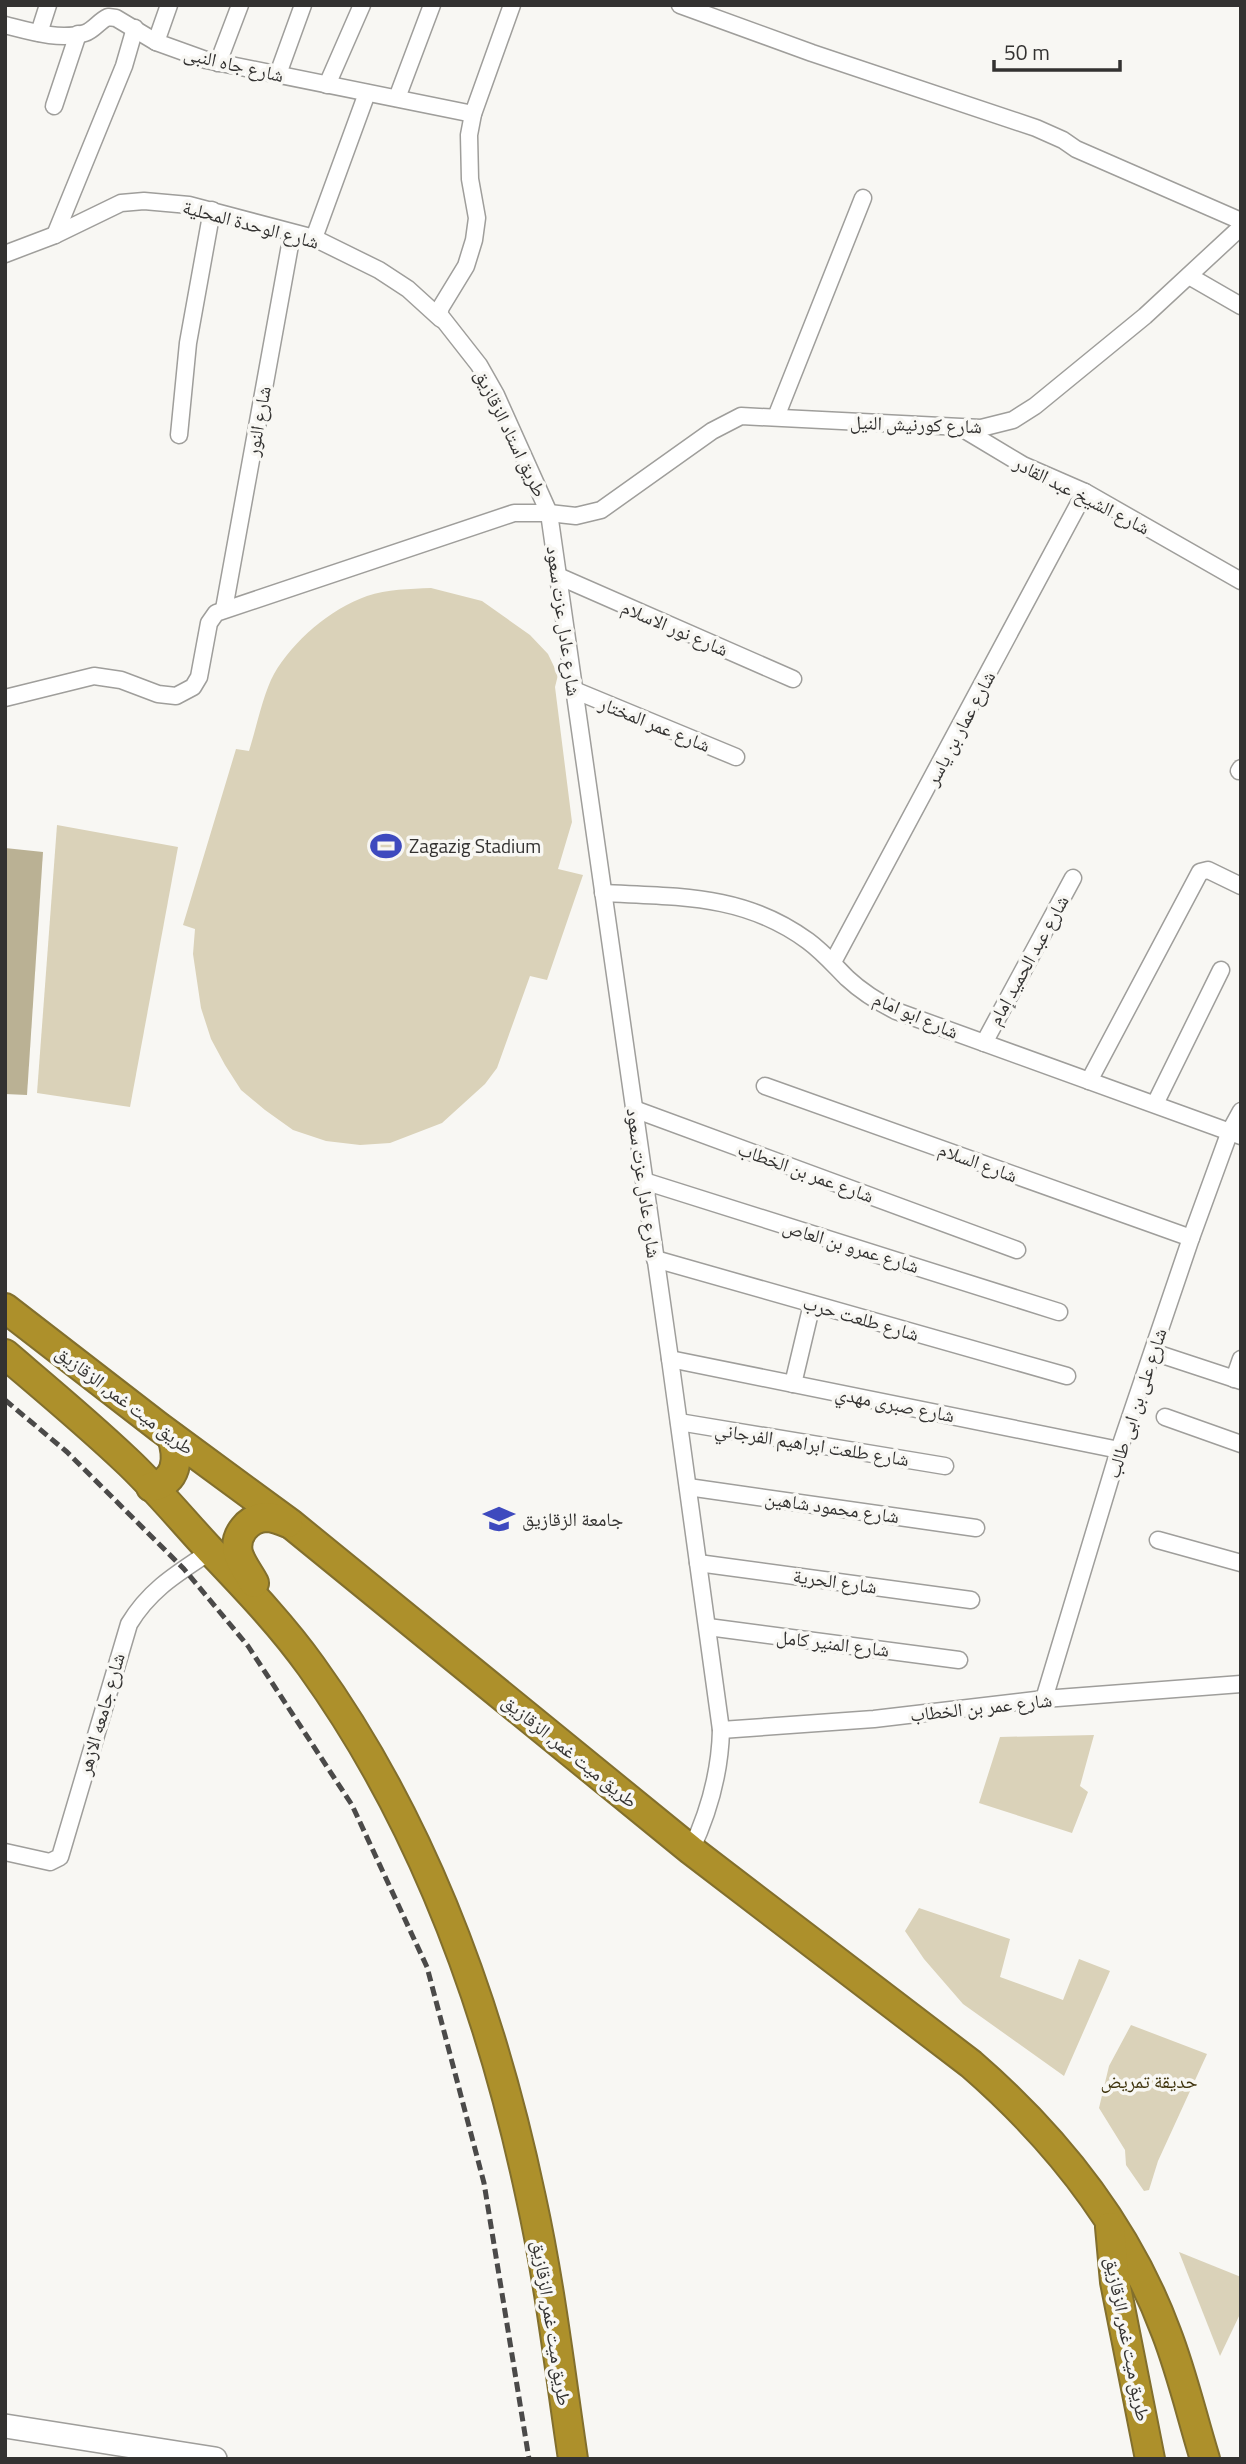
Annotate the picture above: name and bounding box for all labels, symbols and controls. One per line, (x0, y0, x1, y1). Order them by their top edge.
scale bar (994, 28, 1120, 72)
text: 50 m (1004, 36, 1050, 68)
street label: شارع جاه النبى (181, 38, 287, 89)
street label: شارع الوحدة المحلية (180, 191, 322, 256)
street label: طريق استاد الزقازيق (468, 364, 555, 502)
street label: شارع النور (237, 384, 278, 459)
street label: شارع كورنيش النيل (849, 407, 983, 440)
street label: شارع الشيخ عبد القادر (1008, 447, 1155, 541)
street label: شارع عادل عزت سعود (540, 544, 589, 698)
street label: شارع نور الاسلام (617, 592, 733, 663)
street label: شارع عمار بن ياسر (917, 665, 1002, 791)
street label: شارع عمر المختار (594, 688, 715, 759)
sports icon: Zagazig Stadium (369, 829, 403, 863)
place label: Zagazig Stadium (409, 831, 541, 860)
street label: شارع عبد الحميد إمام (980, 889, 1075, 1030)
street label: شارع ابو امام (869, 984, 963, 1046)
street label: شارع عادل عزت سعود (620, 1106, 669, 1260)
street label: شارع عمر بن الخطاب (734, 1133, 878, 1210)
street label: شارع السلام (935, 1134, 1022, 1189)
street label: شارع عمرو بن العاص (779, 1211, 923, 1280)
street label: شارع طلعت حرب (800, 1287, 923, 1348)
street label: شارع على بن ابى طالب (1098, 1324, 1173, 1482)
street label: طريق ميت غمر, الزقازيق (50, 1338, 201, 1461)
street label: شارع صبرى مهدي (833, 1378, 957, 1431)
street label: شارع طلعت ابراهيم الفرجاني (712, 1414, 911, 1475)
street label: شارع محمود شاهين (763, 1483, 901, 1530)
school or university icon: جامعة الزقازيق (482, 1502, 516, 1536)
place label: جامعة الزقازيق (522, 1504, 623, 1533)
street label: شارع الحرية (791, 1560, 879, 1601)
street label: شارع المنير كامل (775, 1621, 891, 1664)
street label: شارع جامعه الازهر (69, 1650, 132, 1779)
street label: شارع عمر بن الخطاب (908, 1685, 1053, 1728)
street label: طريق ميت غمر, الزقازيق (496, 1687, 644, 1814)
park label: حديقة تمريض (1100, 2066, 1198, 2095)
street label: طريق ميت غمر, الزقازيق (525, 2238, 580, 2408)
street label: طريق ميت غمر, الزقازيق (1098, 2254, 1159, 2424)

